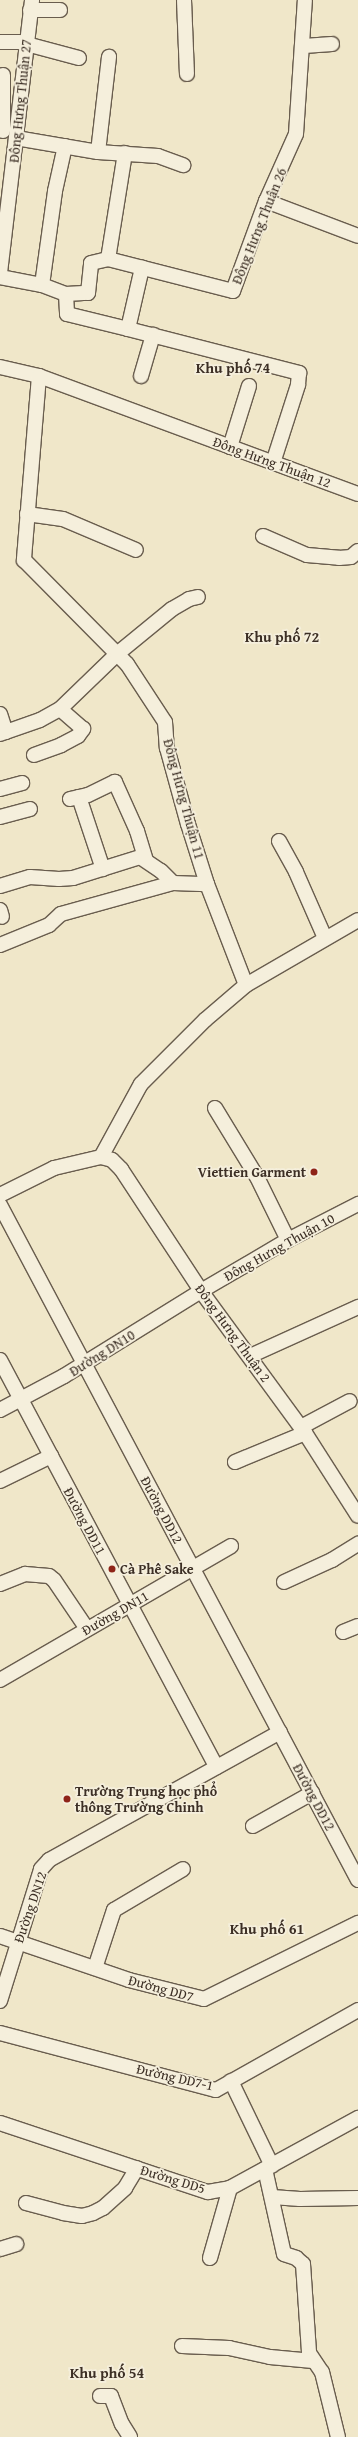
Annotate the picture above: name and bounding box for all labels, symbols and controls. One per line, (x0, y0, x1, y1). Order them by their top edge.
street label: Đông Hưng Thuận 27 (5, 38, 35, 164)
street label: Đông Hưng Thuận 26 (228, 165, 290, 287)
district label: Khu phố 74 (196, 359, 270, 377)
street label: Đông Hưng Thuận 12 (211, 433, 333, 491)
district label: Khu phố 72 (245, 628, 319, 646)
street label: Đông Hưng Thuận 11 (160, 737, 208, 861)
place label: Viettien Garment (198, 1164, 306, 1180)
marker: Viettien Garment (309, 1167, 319, 1177)
street label: Đông Hưng Thuận 10 (221, 1210, 337, 1284)
street label: Đông Hưng Thuận 2 (192, 1281, 274, 1385)
street label: Đường DN10 (66, 1326, 138, 1380)
street label: Đường DD12 (137, 1474, 187, 1546)
street label: Đường DD11 (60, 1485, 110, 1557)
place label: Cà Phê Sake (120, 1561, 194, 1577)
marker: Cà Phê Sake (107, 1564, 117, 1574)
street label: Đường DN11 (79, 1587, 151, 1639)
street label: Đường DD12 (289, 1761, 339, 1833)
place label: Trường Trung học phổ thông Trường Chinh (75, 1783, 217, 1816)
marker: Trường Trung học phổ thông Trường Chinh (62, 1794, 72, 1804)
street label: Đường DN12 (10, 1869, 50, 1945)
district label: Khu phố 61 (230, 1920, 304, 1938)
street label: Đường DD7 (127, 1971, 195, 2005)
street label: Đường DD7-1 (135, 2060, 215, 2094)
street label: Đường DD5 (139, 2161, 207, 2197)
district label: Khu phố 54 (70, 2364, 144, 2382)

